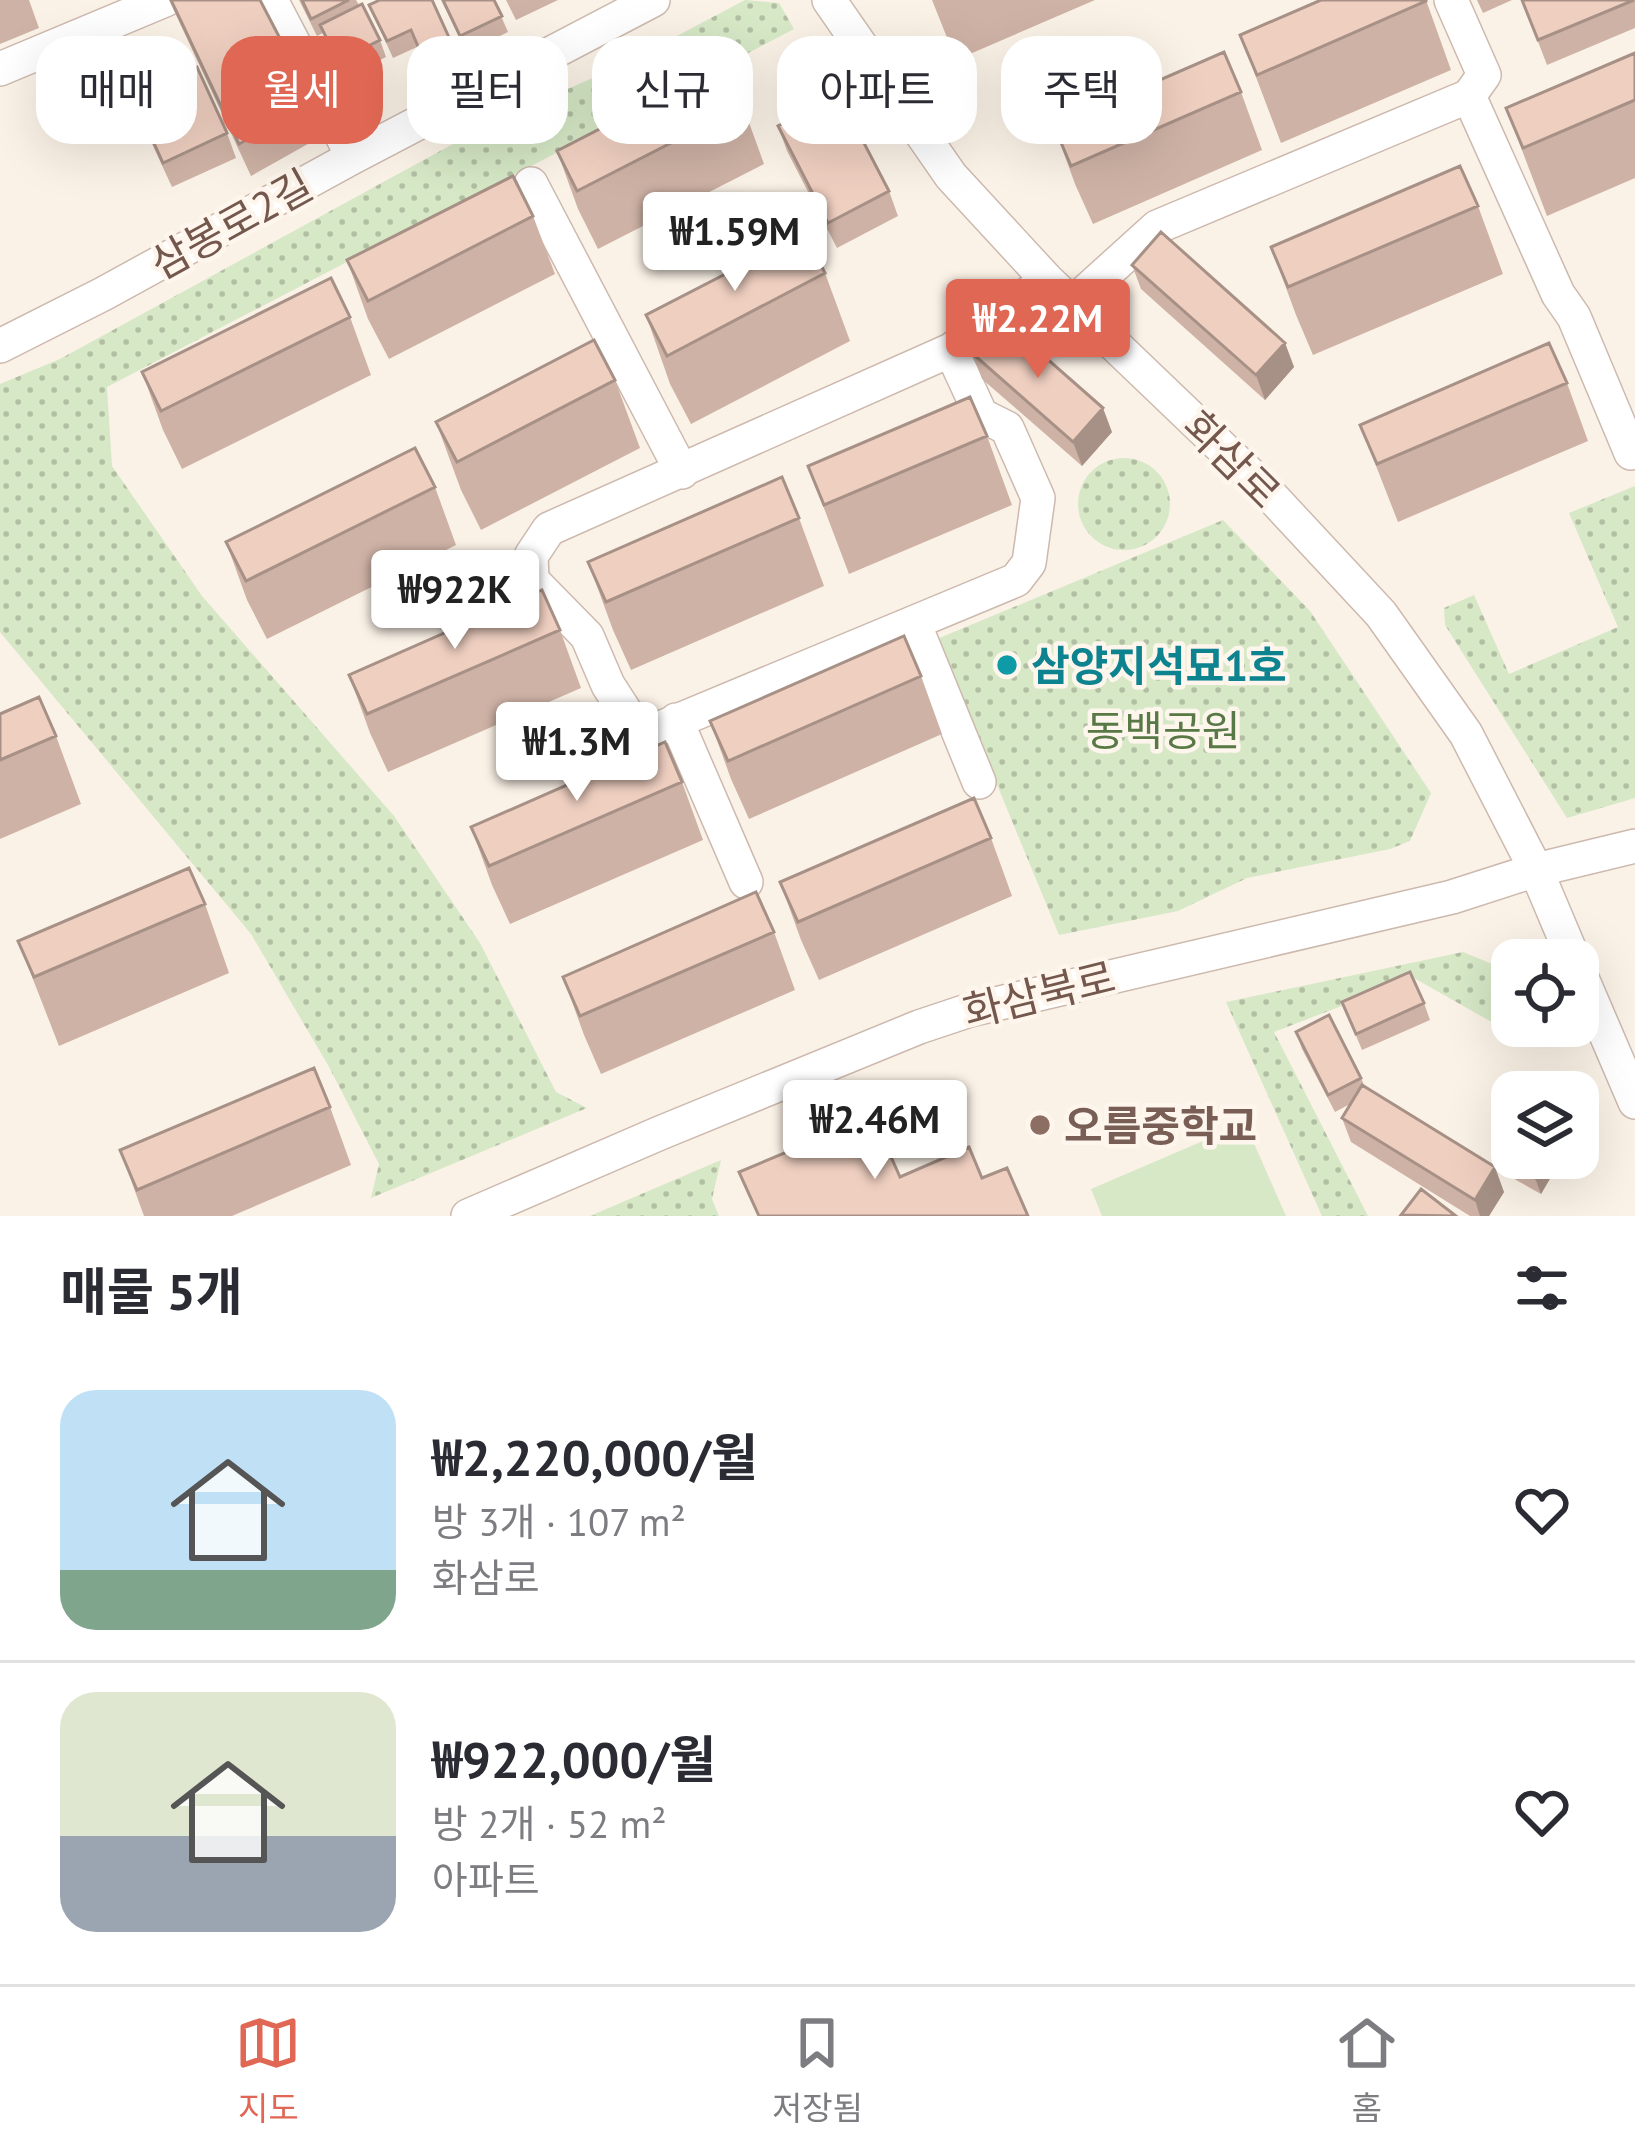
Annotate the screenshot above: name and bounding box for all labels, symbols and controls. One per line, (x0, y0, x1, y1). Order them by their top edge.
chip: 매매 (36, 36, 197, 144)
chip: 월세 (221, 36, 383, 144)
chip: 필터 (407, 36, 568, 144)
chip: 신규 (592, 36, 753, 144)
chip: 아파트 (777, 36, 977, 144)
chip: 주택 (1001, 36, 1162, 144)
street label: 삼봉로2길 (140, 157, 322, 291)
pin: ₩1.59M (637, 192, 833, 294)
text: ₩1.59M (670, 205, 800, 256)
pin: ₩2.22M (940, 279, 1136, 381)
text: ₩2.22M (973, 292, 1103, 343)
street label: 화삼로 (1172, 399, 1292, 519)
pin: ₩922K (371, 550, 539, 652)
text: ₩922K (398, 563, 512, 614)
place label: 삼양지석묘1호 (1031, 638, 1287, 693)
marker: 삼양지석묘1호 (994, 652, 1020, 678)
pin: ₩1.3M (493, 702, 661, 804)
park label: 동백공원 (1086, 703, 1240, 758)
text: ₩1.3M (523, 715, 631, 766)
map controls (1491, 939, 1599, 1179)
button: locate (1491, 939, 1599, 1047)
street label: 화삼북로 (957, 949, 1121, 1039)
button: layers (1491, 1071, 1599, 1179)
pin: ₩2.46M (777, 1080, 973, 1182)
text: ₩2.46M (810, 1093, 940, 1144)
place label: 오름중학교 (1064, 1098, 1257, 1153)
marker: 오름중학교 (1027, 1112, 1053, 1138)
icon: filters (1509, 1255, 1575, 1321)
text: 매물 5개 (60, 1258, 243, 1324)
text: ₩2,220,000/월 (432, 1424, 758, 1490)
icon: home (156, 1438, 300, 1582)
icon: heart (1509, 1477, 1575, 1543)
text: 방 3개 · 107 m² (432, 1496, 686, 1547)
text: 화삼로 (432, 1552, 540, 1603)
text: ₩922,000/월 (432, 1726, 716, 1792)
icon: home (156, 1740, 300, 1884)
icon: heart (1509, 1779, 1575, 1845)
text: 방 2개 · 52 m² (432, 1798, 667, 1849)
text: 아파트 (432, 1854, 540, 1905)
tab: 지도 (235, 2010, 301, 2130)
tab: 저장됨 (772, 2010, 863, 2130)
tab: 홈 (1334, 2010, 1400, 2130)

